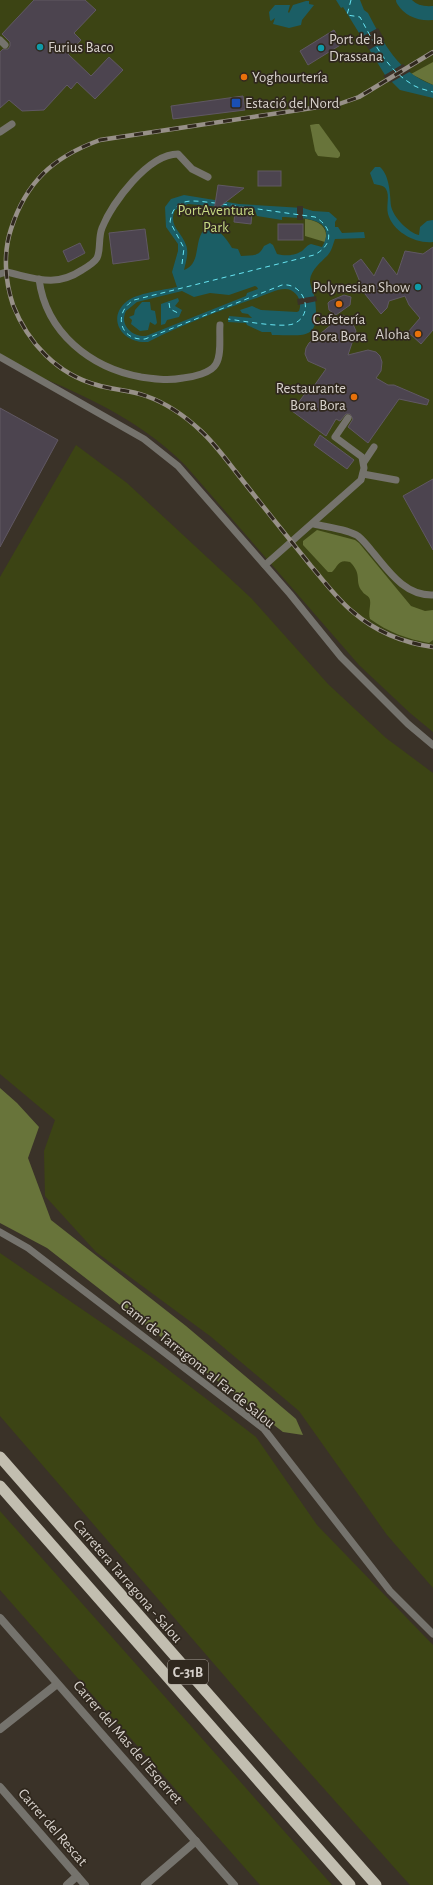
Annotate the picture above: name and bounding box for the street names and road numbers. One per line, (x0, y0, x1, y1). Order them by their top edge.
street label: Camí de Tarragona al Far de Salou (118, 1298, 278, 1431)
street label: Carretera Tarragona - Salou (70, 1517, 185, 1646)
road number: C-31B (168, 1660, 208, 1684)
street label: Carrer del Mas de l'Esqerret (70, 1678, 185, 1807)
street label: Carrer del Rescat (15, 1786, 90, 1869)

